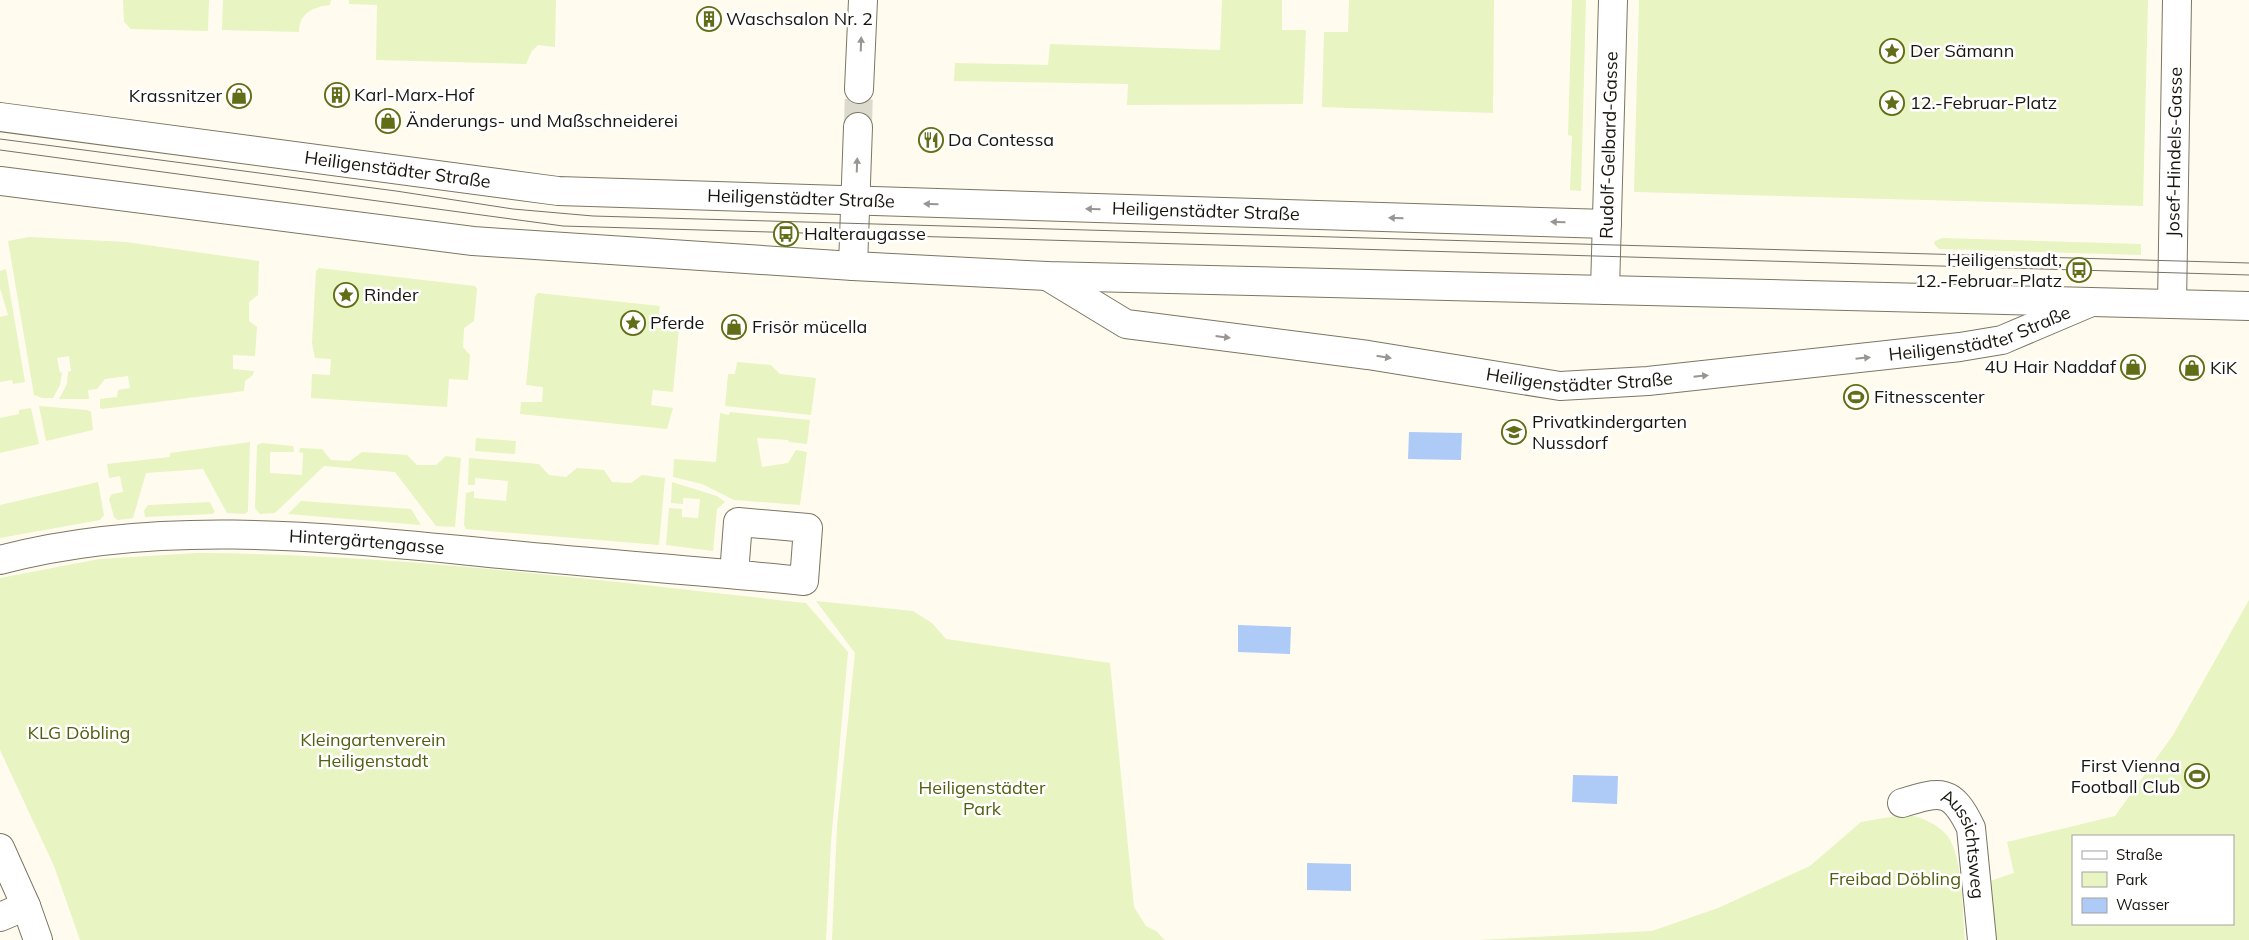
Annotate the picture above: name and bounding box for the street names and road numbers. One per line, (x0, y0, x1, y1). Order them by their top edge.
street label: Rudolf-Gelbard-Gasse (1594, 51, 1623, 239)
street label: Josef-Hindels-Gasse (2161, 67, 2187, 237)
street label: Heiligenstädter Straße (303, 145, 492, 193)
street label: Heiligenstädter Straße (707, 184, 895, 213)
street label: Heiligenstädter Straße (1112, 196, 1300, 225)
street label: Heiligenstädter Straße (1887, 300, 2074, 366)
street label: Heiligenstädter Straße (1484, 362, 1674, 397)
street label: Hintergärtengasse (288, 524, 446, 559)
street label: Aussichtsweg (1937, 784, 1990, 900)

